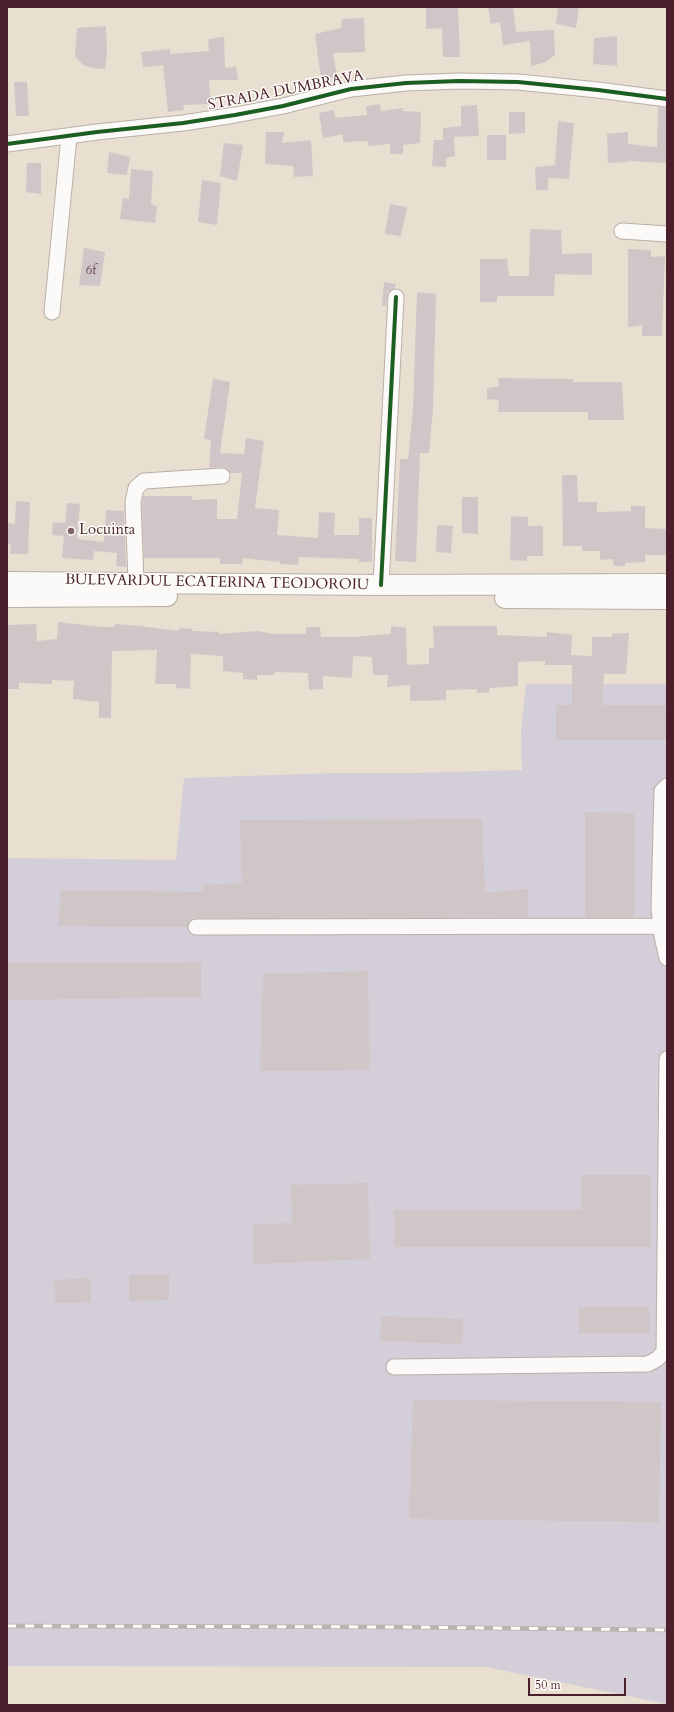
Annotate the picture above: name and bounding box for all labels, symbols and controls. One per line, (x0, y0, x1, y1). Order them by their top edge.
street label: STRADA DUMBRAVA (207, 67, 365, 115)
house number: 6f (86, 263, 96, 279)
place label: Locuinta (79, 522, 135, 540)
marker: Locuinta (66, 526, 76, 536)
street label: BULEVARDUL ECATERINA TEODOROIU (65, 571, 369, 595)
scale bar (530, 1670, 628, 1696)
text: 50 m (535, 1677, 561, 1693)

